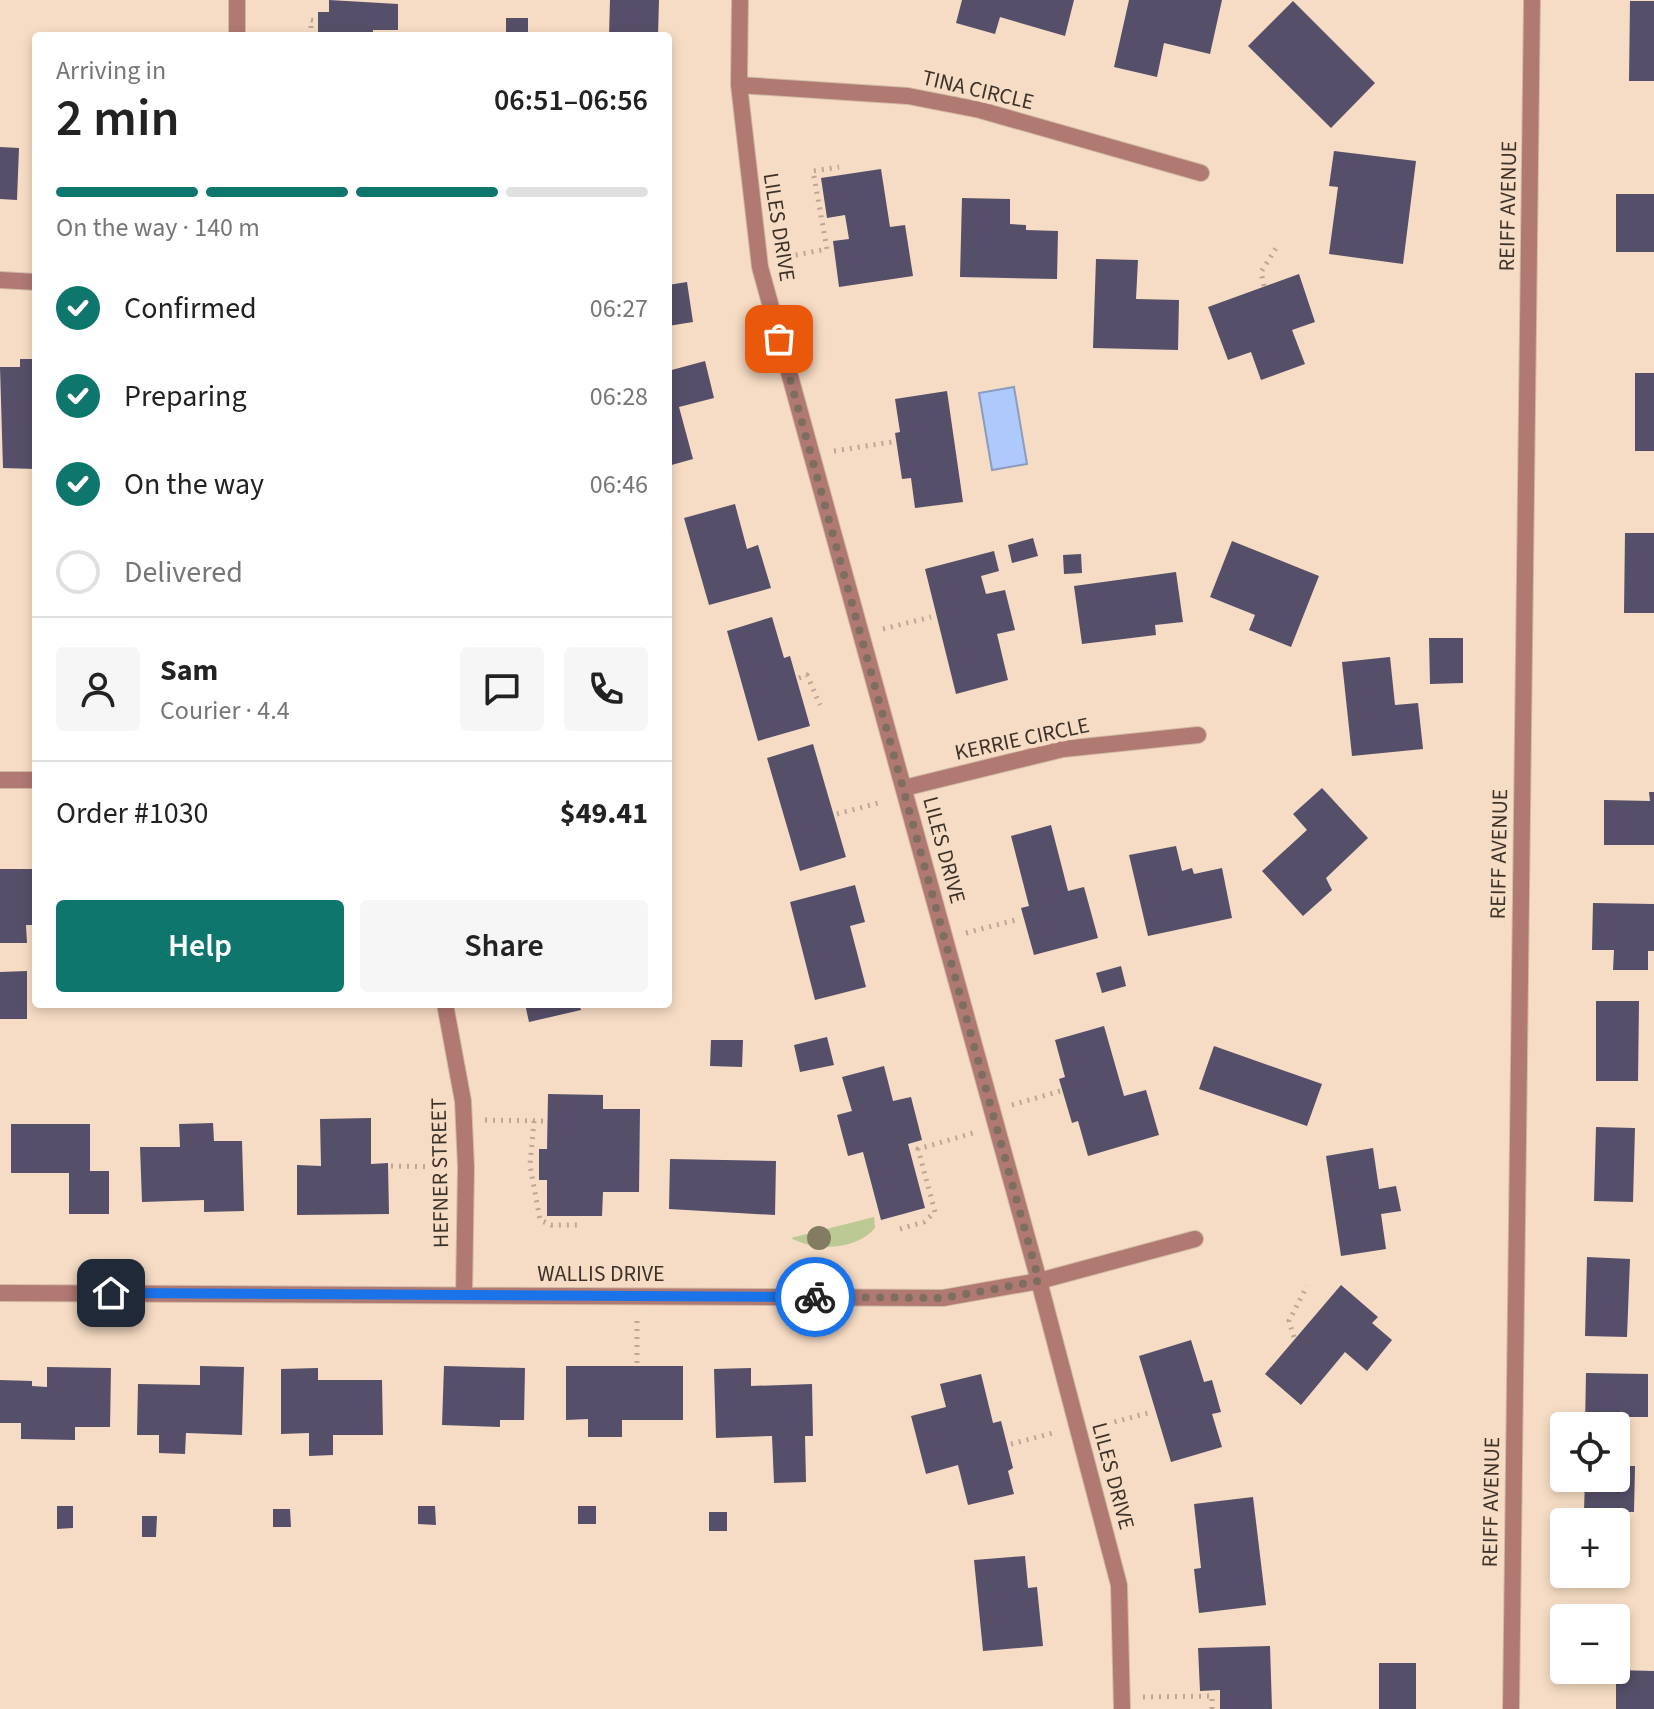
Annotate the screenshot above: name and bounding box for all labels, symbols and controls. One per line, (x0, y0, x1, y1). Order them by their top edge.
text: Arriving in (56, 52, 166, 89)
street label: TINA CIRCLE (919, 62, 1037, 118)
text: 06:51–06:56 (494, 79, 648, 122)
text: 2 min (56, 82, 180, 156)
street label: REIFF AVENUE (1491, 140, 1525, 272)
street label: LILES DRIVE (755, 170, 803, 284)
text: On the way · 140 m (56, 209, 260, 246)
icon: check (56, 286, 100, 330)
text: Confirmed (124, 287, 257, 330)
text: 06:27 (590, 290, 648, 327)
pin (745, 305, 813, 373)
icon: bag (757, 317, 801, 361)
icon: check (56, 374, 100, 418)
text: Preparing (124, 375, 247, 418)
text: 06:28 (590, 378, 648, 415)
icon: check (56, 462, 100, 506)
text: On the way (124, 463, 264, 506)
text: 06:46 (590, 466, 648, 503)
text: Delivered (124, 551, 243, 594)
button: person (56, 647, 140, 731)
button: chat (460, 647, 544, 731)
button: phone (564, 647, 648, 731)
text: Sam (160, 649, 218, 692)
text: Courier · 4.4 (160, 692, 290, 729)
street label: KERRIE CIRCLE (952, 709, 1092, 769)
street label: REIFF AVENUE (1482, 788, 1516, 920)
text: Order #1030 (56, 792, 209, 835)
text: $49.41 (560, 792, 648, 835)
street label: LILES DRIVE (914, 793, 974, 907)
button: Help (56, 900, 344, 992)
button: Share (360, 900, 648, 992)
street label: HEFNER STREET (423, 1097, 457, 1248)
courier (775, 1257, 855, 1337)
street label: WALLIS DRIVE (537, 1258, 665, 1290)
pin (77, 1259, 145, 1327)
icon: home (89, 1271, 133, 1315)
icon: bike (793, 1275, 837, 1319)
map controls (1550, 1412, 1630, 1684)
button: locate (1550, 1412, 1630, 1492)
street label: LILES DRIVE (1083, 1419, 1143, 1533)
street label: REIFF AVENUE (1474, 1436, 1508, 1568)
button: + (1550, 1508, 1630, 1588)
button: − (1550, 1604, 1630, 1684)

